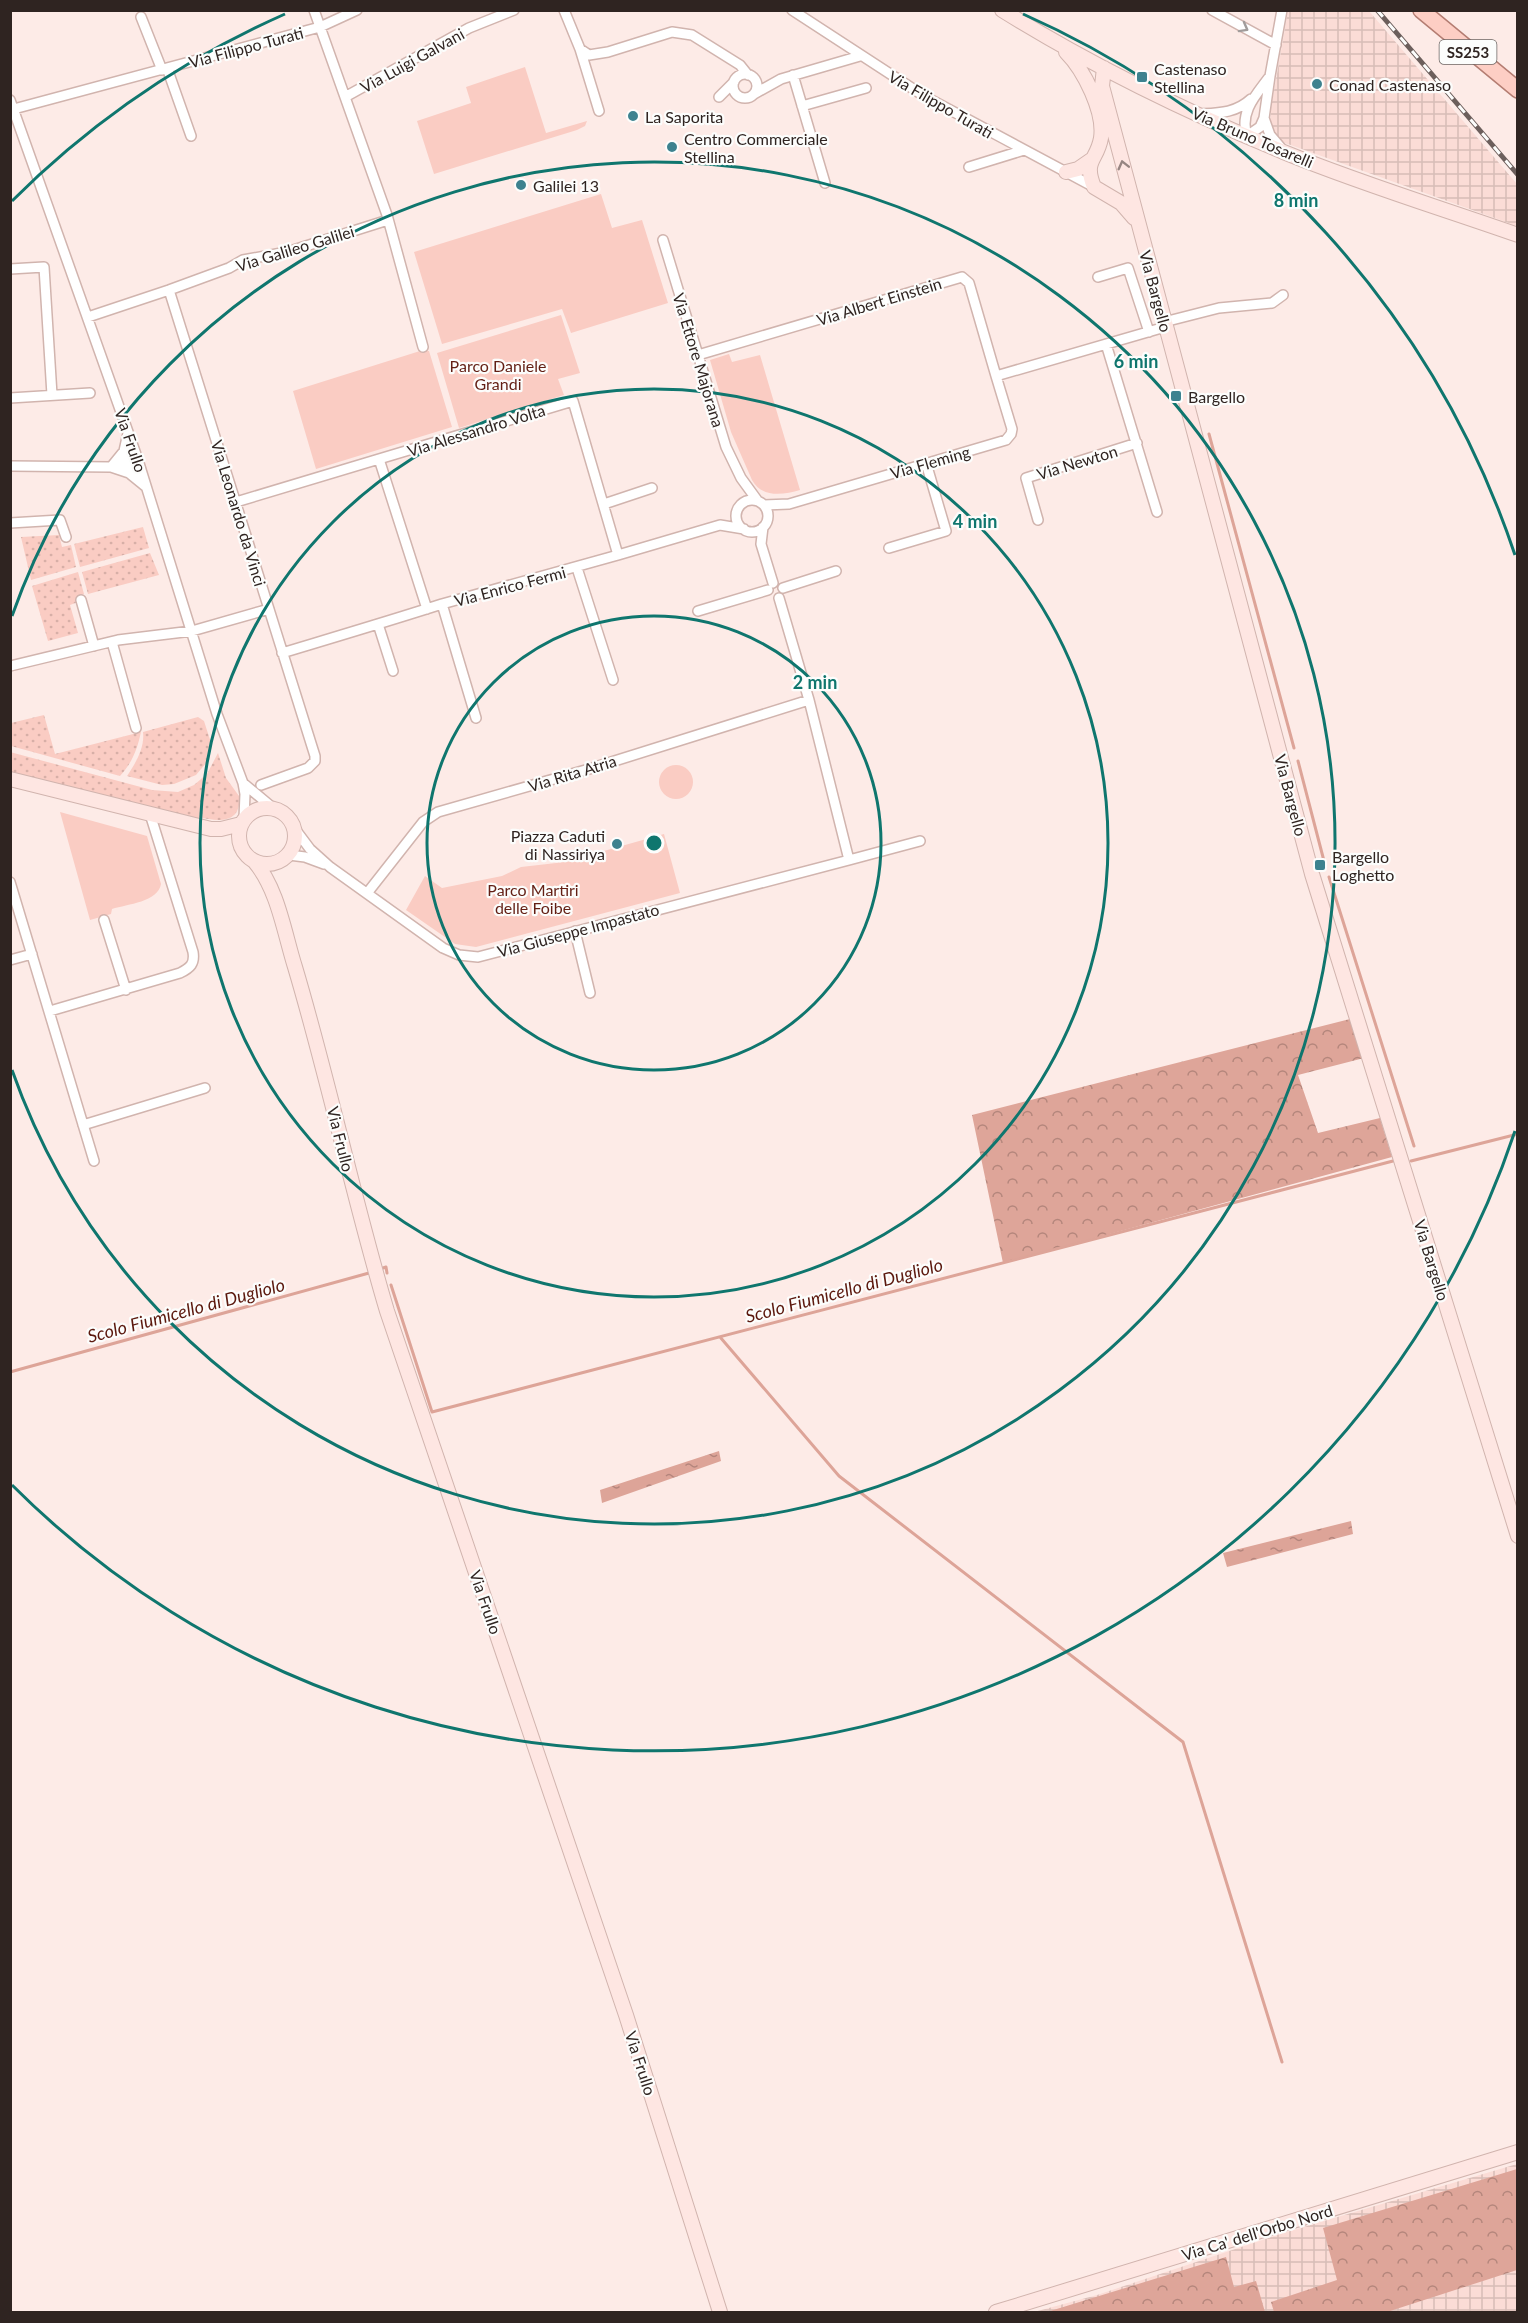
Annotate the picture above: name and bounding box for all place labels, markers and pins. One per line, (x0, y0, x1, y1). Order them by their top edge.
place label: Castenaso Stellina (1154, 59, 1227, 96)
marker: Castenaso Stellina (1135, 70, 1149, 84)
place label: Conad Castenaso (1329, 75, 1451, 94)
marker: Conad Castenaso (1310, 77, 1324, 91)
place label: La Saporita (645, 107, 723, 126)
marker: La Saporita (626, 109, 640, 123)
place label: Centro Commerciale Stellina (684, 129, 828, 166)
marker: Centro Commerciale Stellina (665, 140, 679, 154)
place label: Galilei 13 (533, 176, 599, 195)
marker: Galilei 13 (514, 178, 528, 192)
place label: Bargello (1188, 387, 1245, 406)
marker: Bargello (1169, 389, 1183, 403)
place label: Piazza Caduti di Nassiriya (511, 826, 605, 863)
centre of rings (644, 833, 664, 853)
marker: Piazza Caduti di Nassiriya (610, 837, 624, 851)
place label: Bargello Loghetto (1332, 847, 1394, 884)
marker: Bargello Loghetto (1313, 858, 1327, 872)

